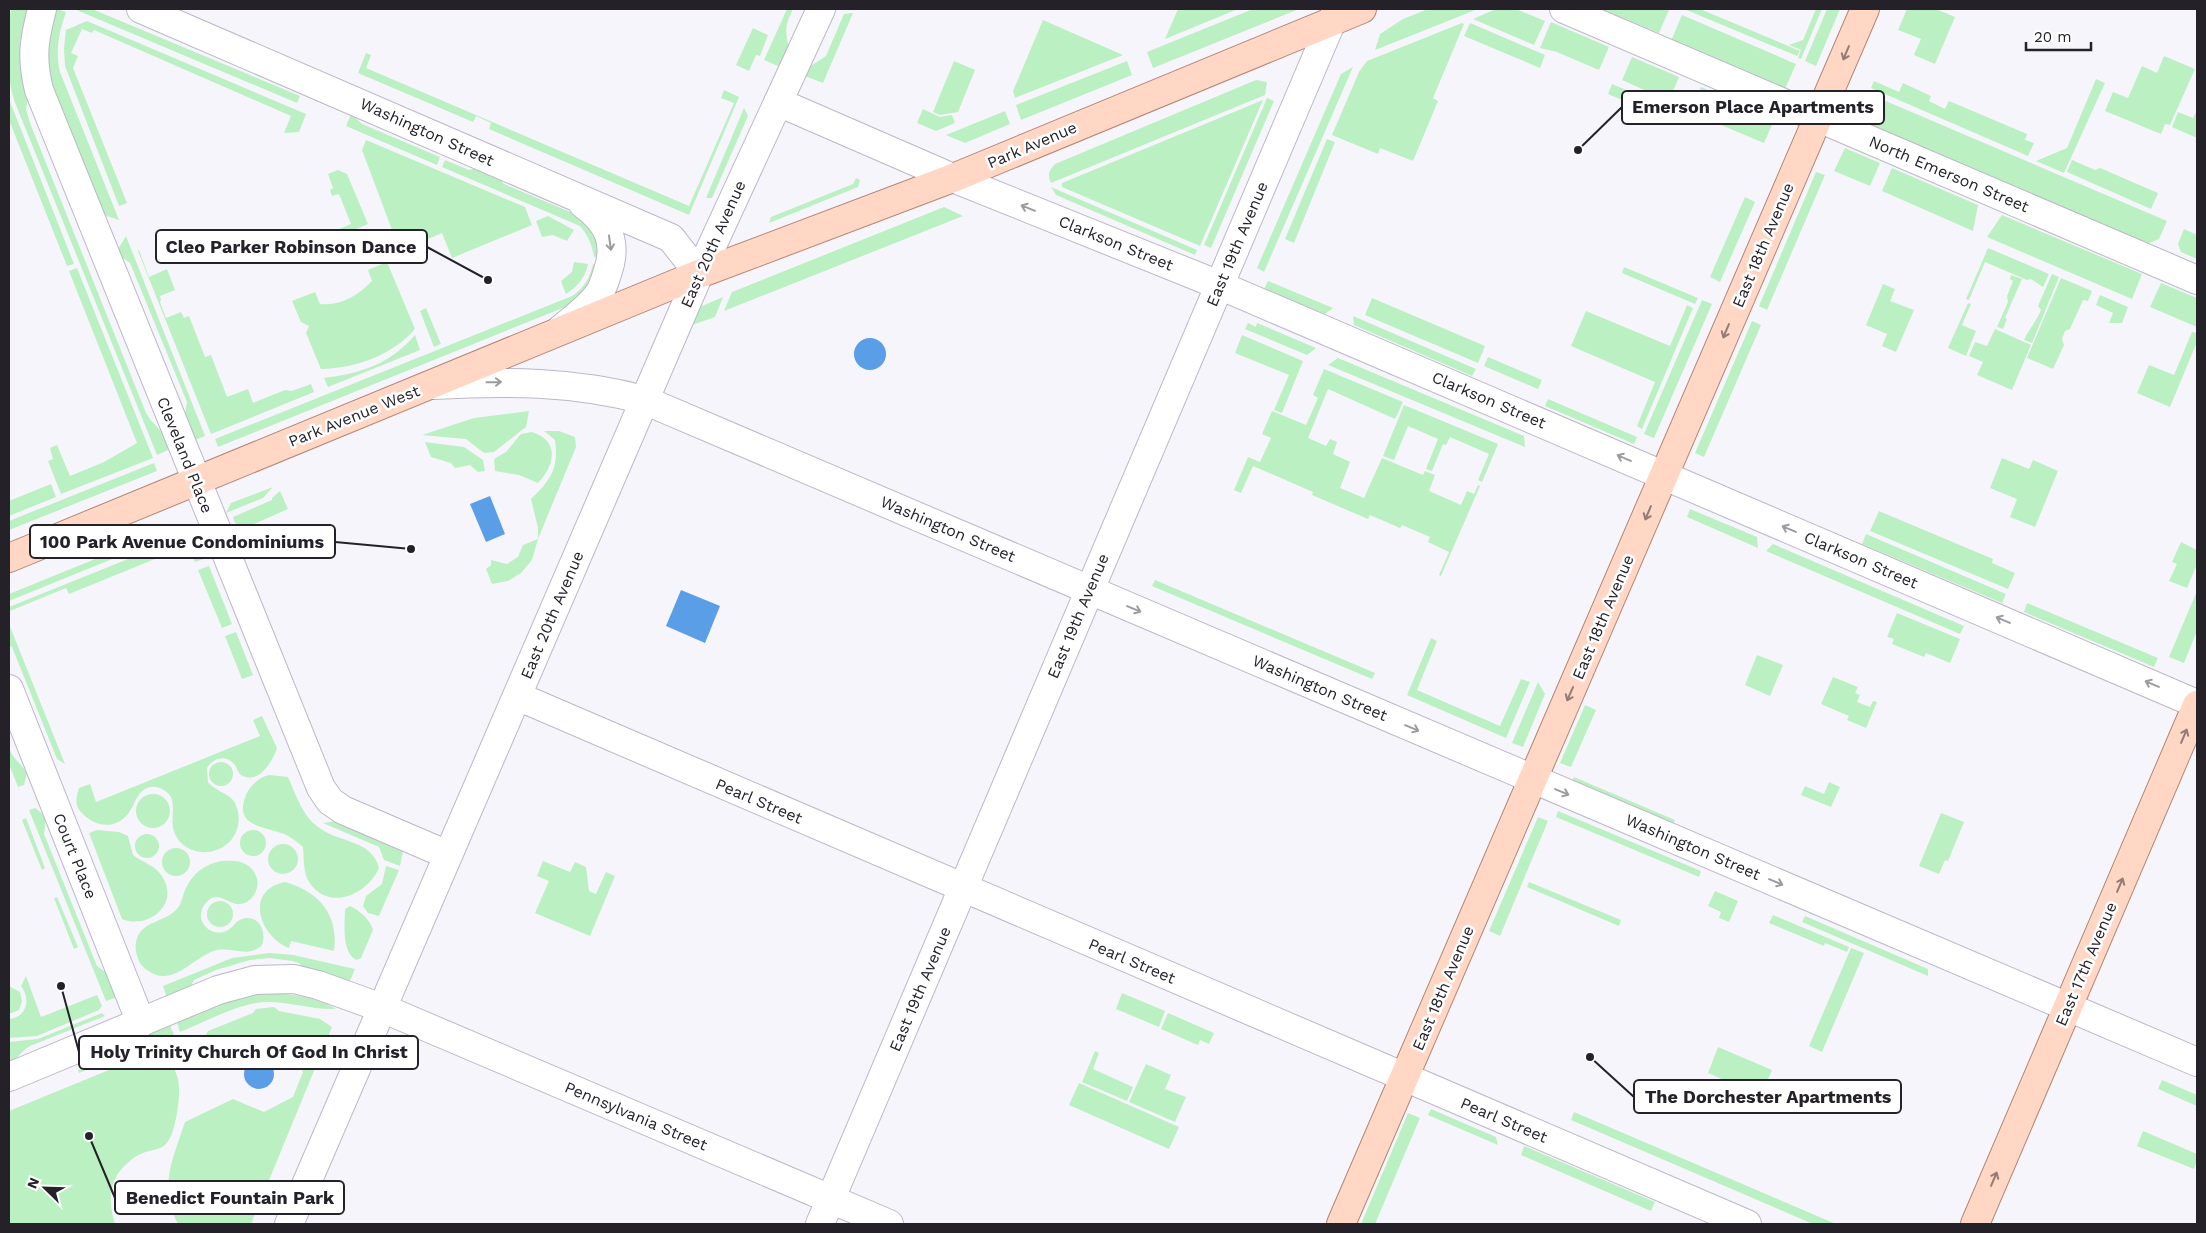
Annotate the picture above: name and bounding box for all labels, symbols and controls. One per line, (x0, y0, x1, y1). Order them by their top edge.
scale bar (2026, 20, 2091, 52)
text: 20 m (2034, 28, 2072, 46)
one-way arrow (1840, 46, 1849, 61)
callout: Emerson Place Apartments (1622, 91, 1884, 124)
street label: Washington Street (357, 94, 497, 170)
text: Emerson Place Apartments (1632, 96, 1874, 117)
street label: Park Avenue (984, 118, 1080, 172)
street label: North Emerson Street (1866, 132, 2032, 216)
street label: East 20th Avenue (676, 177, 750, 311)
street label: East 19th Avenue (1202, 179, 1272, 309)
street label: East 18th Avenue (1728, 180, 1798, 310)
one-way arrow (1021, 202, 1036, 212)
street label: Clarkson Street (1056, 211, 1176, 275)
callout: Cleo Parker Robinson Dance (156, 230, 427, 263)
one-way arrow (605, 235, 615, 251)
text: Cleo Parker Robinson Dance (166, 236, 416, 257)
one-way arrow (1721, 323, 1731, 338)
street label: Clarkson Street (1429, 367, 1549, 433)
one-way arrow (485, 377, 501, 387)
street label: Park Avenue West (286, 381, 423, 451)
street label: Cleveland Place (153, 394, 217, 516)
one-way arrow (1617, 452, 1632, 462)
street label: Washington Street (878, 492, 1019, 566)
one-way arrow (1642, 505, 1652, 520)
one-way arrow (1782, 523, 1797, 533)
callout: 100 Park Avenue Condominiums (30, 525, 335, 558)
street label: Clarkson Street (1801, 527, 1921, 593)
text: 100 Park Avenue Condominiums (40, 531, 324, 552)
street label: East 20th Avenue (516, 548, 588, 682)
street label: East 19th Avenue (1043, 551, 1113, 681)
street label: East 18th Avenue (1568, 552, 1638, 682)
one-way arrow (1126, 604, 1141, 614)
one-way arrow (1996, 615, 2011, 625)
street label: Washington Street (1250, 651, 1391, 725)
one-way arrow (2145, 679, 2160, 688)
one-way arrow (1564, 686, 1574, 701)
one-way arrow (1404, 723, 1419, 733)
one-way arrow (2179, 729, 2189, 744)
street label: Pearl Street (713, 774, 806, 828)
one-way arrow (1554, 787, 1569, 797)
street label: Court Place (49, 810, 101, 902)
street label: Washington Street (1623, 810, 1764, 884)
one-way arrow (1768, 878, 1783, 888)
one-way arrow (2115, 878, 2125, 893)
street label: East 17th Avenue (2051, 899, 2121, 1029)
street label: East 18th Avenue (1408, 923, 1478, 1053)
street label: East 19th Avenue (885, 924, 955, 1054)
street label: Pearl Street (1086, 934, 1179, 988)
callout: Holy Trinity Church Of God In Christ (79, 1036, 418, 1069)
text: Holy Trinity Church Of God In Christ (90, 1041, 408, 1062)
street label: Pennsylvania Street (562, 1077, 710, 1155)
callout: The Dorchester Apartments (1634, 1080, 1901, 1113)
text: The Dorchester Apartments (1645, 1086, 1892, 1107)
street label: Pearl Street (1458, 1093, 1551, 1147)
north arrow (20, 1163, 70, 1213)
one-way arrow (1989, 1172, 1999, 1187)
text: N (24, 1175, 42, 1191)
callout: Benedict Fountain Park (115, 1181, 344, 1214)
text: Benedict Fountain Park (126, 1187, 335, 1208)

